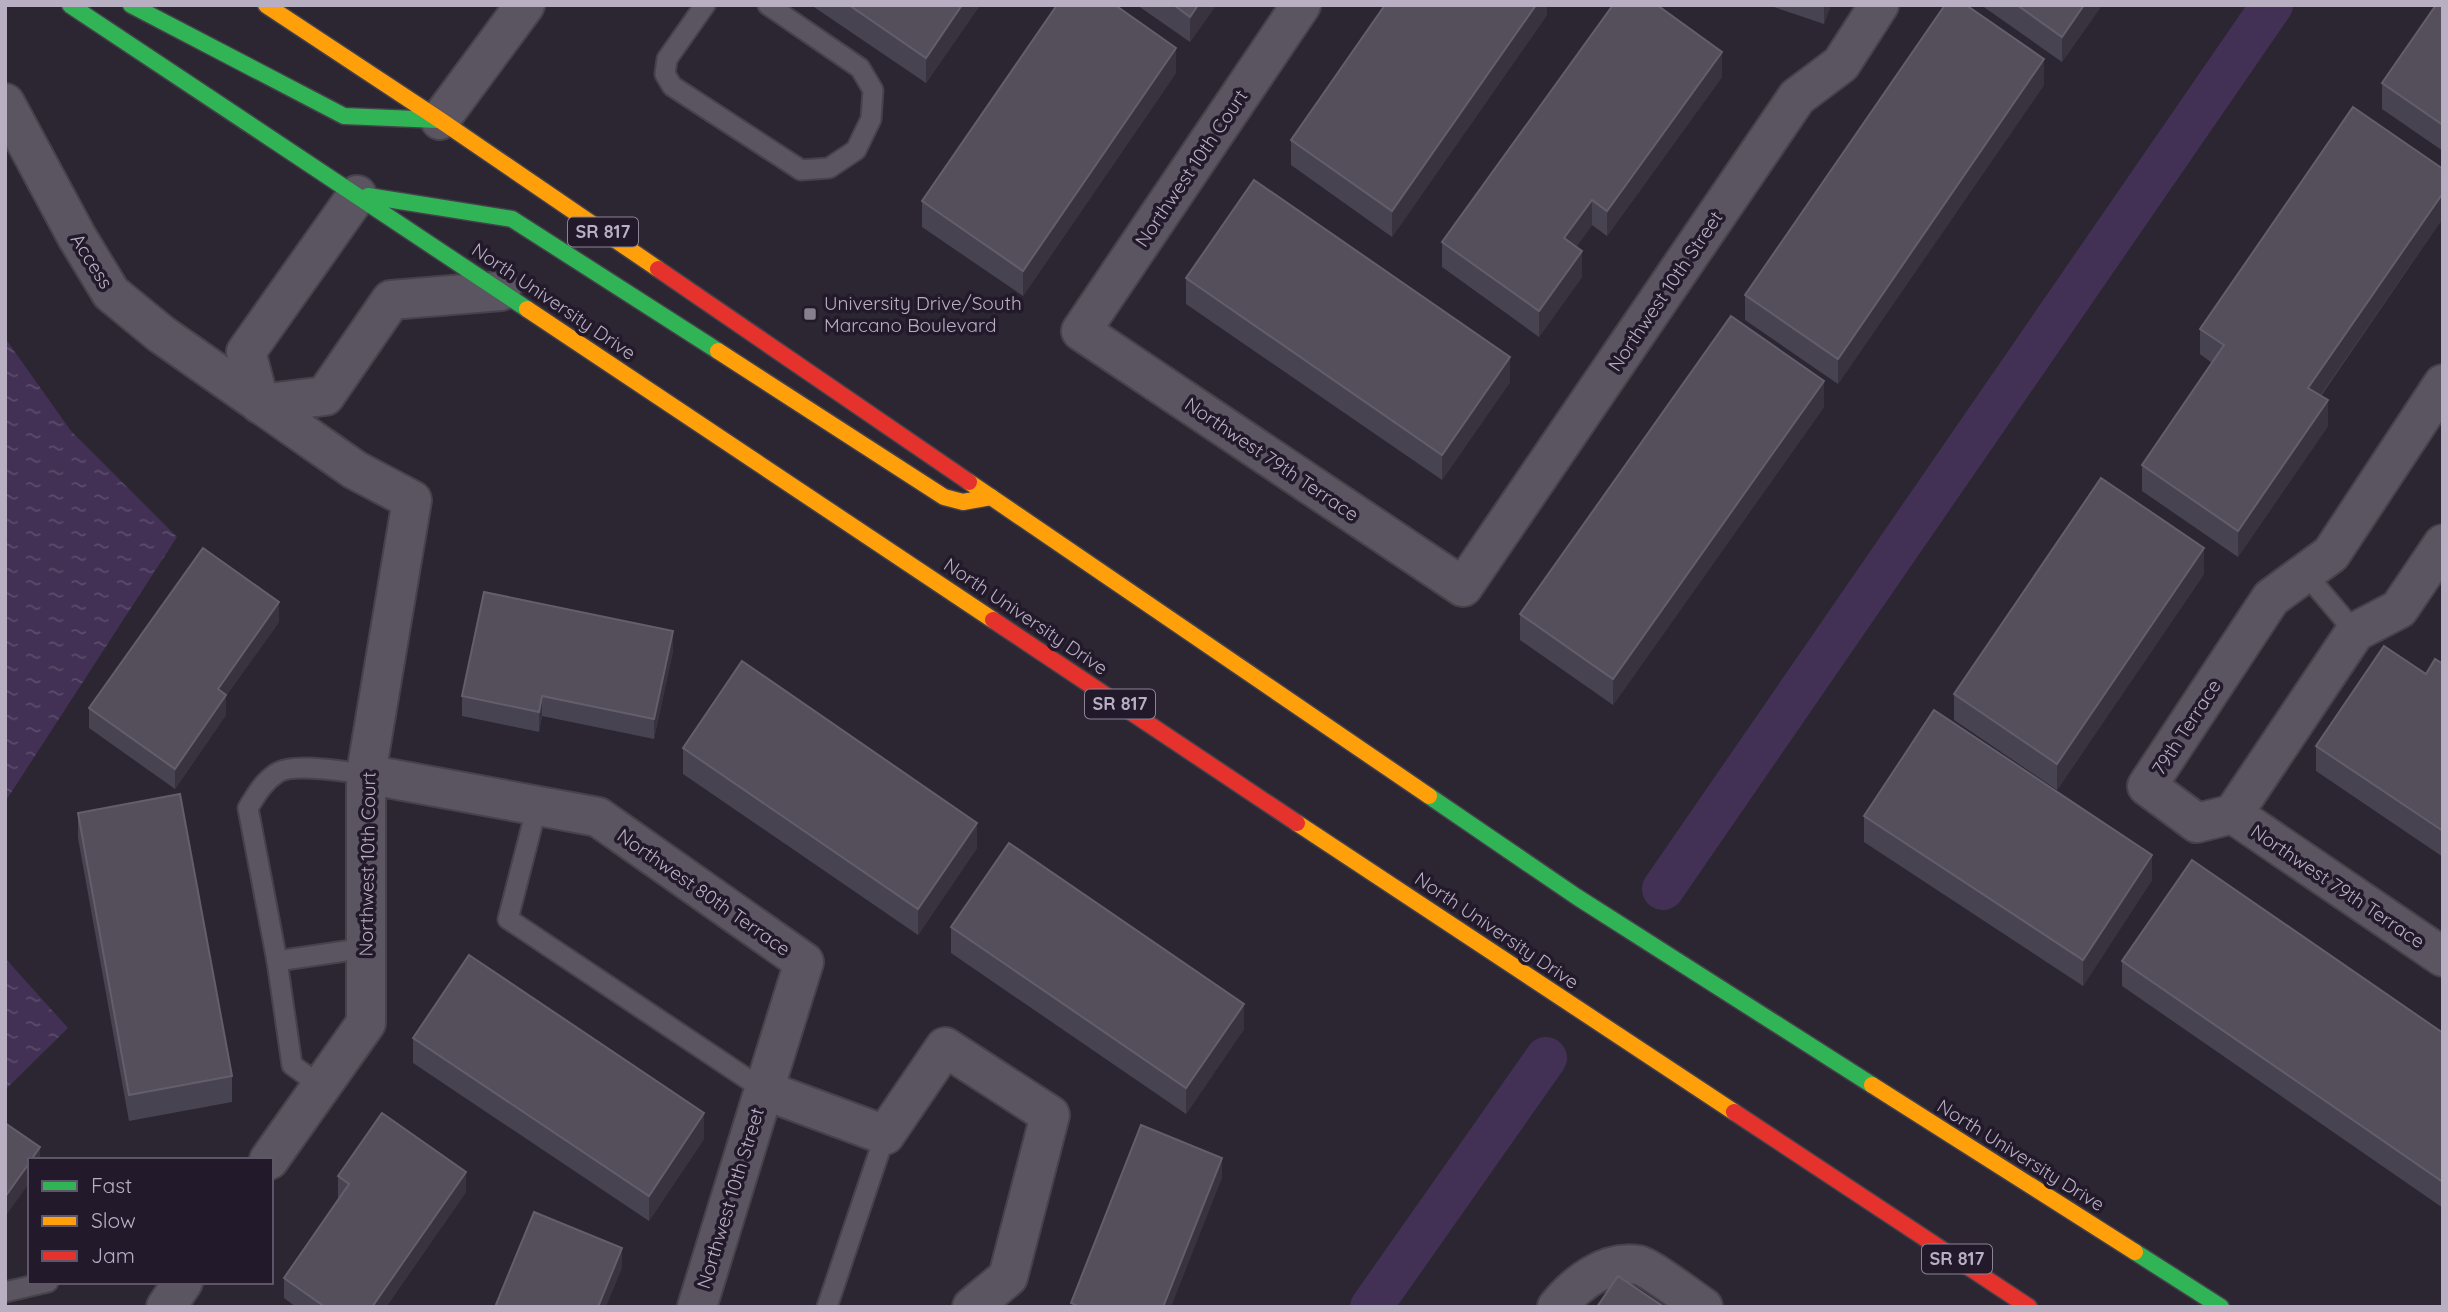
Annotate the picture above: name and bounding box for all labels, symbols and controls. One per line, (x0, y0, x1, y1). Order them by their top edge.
street label: Northwest 10th Court (1129, 85, 1253, 251)
street label: Northwest 10th Street (1602, 206, 1728, 376)
road number: SR 817 (568, 218, 638, 246)
street label: Access (66, 229, 118, 293)
street label: North University Drive (467, 237, 641, 365)
place label: University Drive/South Marcano Boulevard (824, 291, 1022, 337)
marker: University Drive/South Marcano Boulevard (802, 306, 818, 322)
street label: Northwest 79th Terrace (1180, 392, 1364, 526)
street label: North University Drive (939, 552, 1113, 680)
street label: 79th Terrace (2146, 675, 2226, 779)
road number: SR 817 (1085, 690, 1155, 718)
street label: Northwest 10th Court (353, 771, 381, 957)
street label: Northwest 79th Terrace (2246, 819, 2430, 953)
street label: Northwest 80th Terrace (613, 823, 795, 961)
street label: North University Drive (1410, 866, 1584, 994)
street label: North University Drive (1933, 1094, 2109, 1216)
street label: Northwest 10th Street (691, 1105, 769, 1291)
legend (28, 1158, 273, 1284)
text: Fast (91, 1172, 132, 1198)
text: Slow (91, 1207, 136, 1233)
text: Jam (91, 1242, 135, 1268)
road number: SR 817 (1922, 1244, 1992, 1274)

